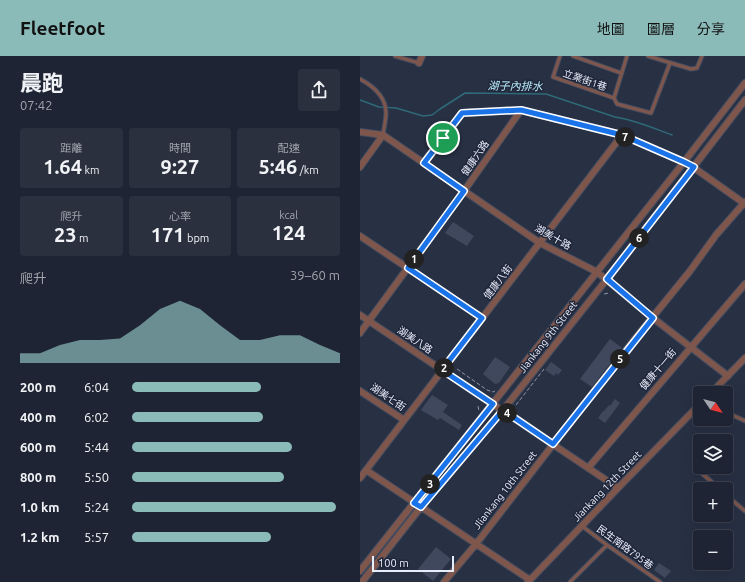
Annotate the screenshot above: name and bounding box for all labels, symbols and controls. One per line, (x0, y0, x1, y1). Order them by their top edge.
text: Fleetfoot (20, 17, 105, 39)
text: 地圖 (597, 21, 625, 37)
text: 圖層 (647, 21, 675, 37)
text: 分享 (697, 21, 725, 37)
street label: 立業街1巷 (562, 67, 608, 93)
button: share (298, 69, 340, 111)
text: 晨跑 (20, 70, 64, 95)
water label: 湖子內排水 (487, 80, 544, 92)
text: 07:42 (20, 98, 53, 112)
pin (426, 121, 460, 155)
icon: arrive (432, 127, 454, 149)
pin: 7 (615, 127, 635, 147)
text: 7 (622, 131, 628, 143)
street label: 健康六路 (459, 138, 491, 178)
text: 距離 (60, 142, 82, 154)
text: 時間 (169, 142, 191, 154)
text: 配速 (278, 142, 300, 154)
text: 1.64 (43, 155, 82, 178)
text: 9:27 (161, 155, 199, 178)
text: 5:46 (258, 155, 297, 178)
text: km (82, 164, 100, 176)
text: /km (297, 164, 319, 176)
text: kcal (279, 209, 298, 221)
text: 爬升 (60, 210, 82, 222)
text: 心率 (169, 210, 191, 222)
text: 124 (272, 221, 306, 244)
street label: 湖美十路 (533, 222, 573, 252)
text: 23 (54, 223, 77, 246)
text: 171 (151, 223, 184, 246)
pin: 6 (629, 228, 649, 248)
text: m (77, 232, 89, 244)
text: bpm (184, 232, 209, 244)
text: 6 (636, 232, 642, 244)
pin: 1 (404, 249, 424, 269)
text: 1 (411, 253, 417, 265)
street label: 健康八街 (482, 263, 514, 301)
text: 39–60 m (290, 268, 340, 282)
text: 爬升 (20, 271, 46, 285)
street label: Jiankang 9th Street (517, 299, 579, 375)
street label: 湖美八路 (395, 324, 435, 356)
street label: 健康十一街 (638, 346, 678, 392)
pin: 5 (610, 349, 630, 369)
text: 5 (617, 353, 623, 365)
pin: 2 (434, 358, 454, 378)
text: 2 (441, 362, 447, 374)
text: 200 m (20, 380, 56, 394)
text: 6:04 (84, 380, 109, 394)
street label: 湖美七街 (368, 381, 408, 413)
north arrow (693, 386, 733, 426)
map controls (693, 386, 733, 570)
pin: 4 (497, 403, 517, 423)
text: 4 (504, 407, 510, 419)
text: 400 m (20, 410, 56, 424)
text: 6:02 (84, 410, 109, 424)
button: layers (693, 434, 733, 474)
text: 600 m (20, 440, 56, 454)
text: 5:44 (84, 440, 109, 454)
street label: Jliankang 10th Street (471, 449, 539, 531)
street label: Jiankang 12th Street (571, 449, 643, 523)
text: 800 m (20, 470, 56, 484)
text: 5:50 (84, 470, 109, 484)
pin: 3 (420, 474, 440, 494)
text: 3 (427, 478, 433, 490)
button: + (693, 482, 733, 522)
text: 1.0 km (20, 500, 59, 514)
text: 5:24 (84, 500, 109, 514)
street label: 民生南路795巷 (595, 523, 655, 571)
text: 1.2 km (20, 530, 59, 544)
text: 5:57 (84, 530, 109, 544)
button: − (693, 530, 733, 570)
scale bar (372, 554, 454, 573)
text: 100 m (378, 557, 409, 569)

